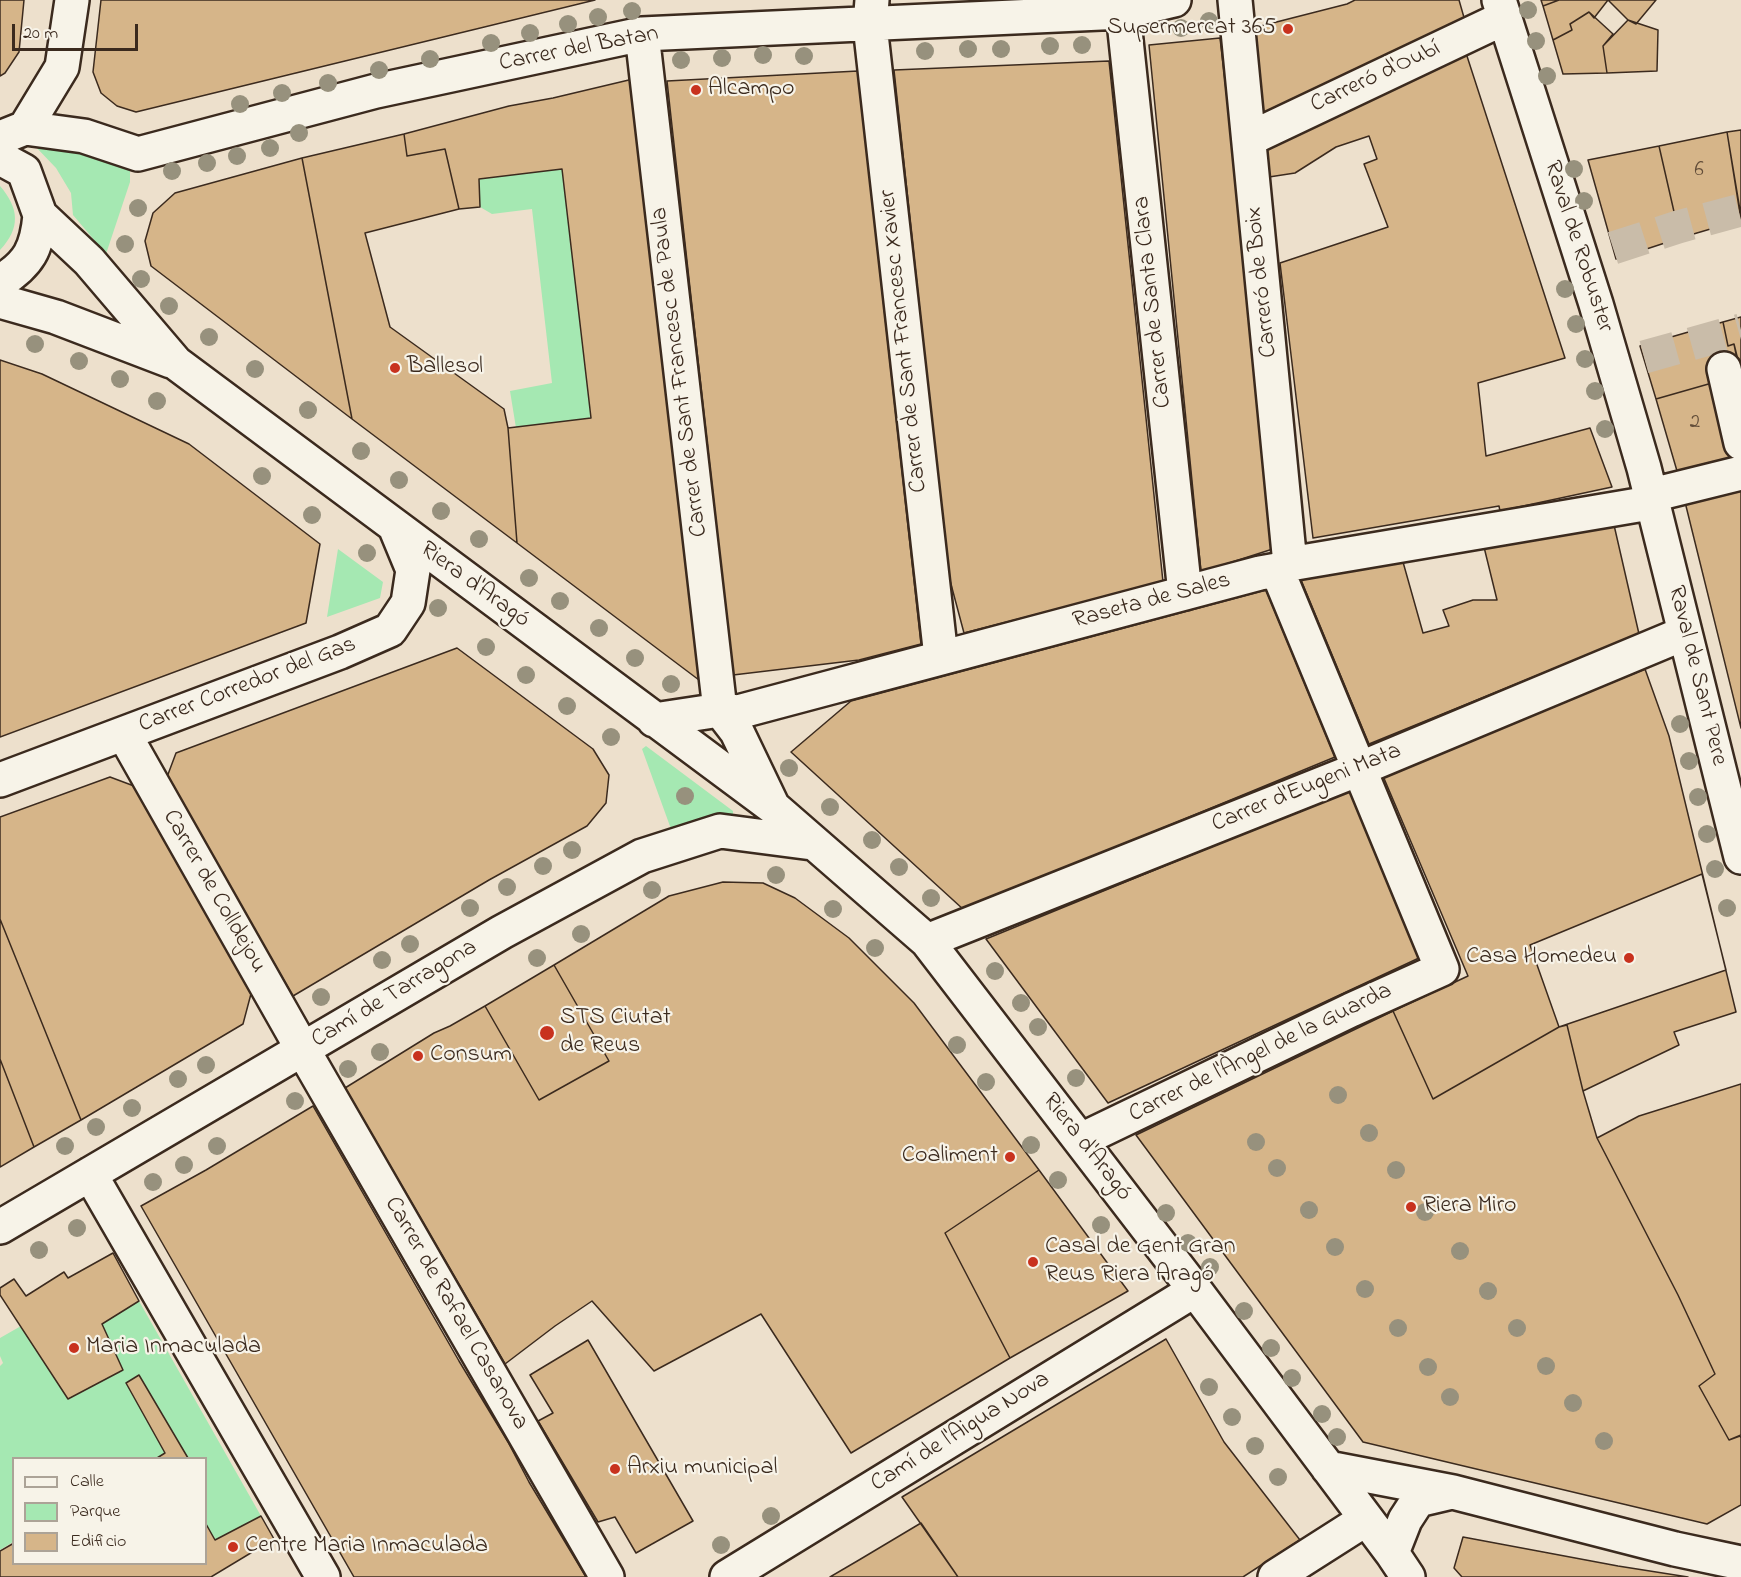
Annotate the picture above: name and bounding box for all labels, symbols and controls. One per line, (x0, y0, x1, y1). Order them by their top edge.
scale bar (15, 12, 141, 50)
place label: Supermercat 365 (1107, 15, 1276, 43)
street label: Carrer del Batan (497, 20, 661, 80)
text: 20 m (23, 21, 58, 47)
marker: Supermercat 365 (1281, 22, 1295, 36)
street label: Carreró d'Oubí (1306, 35, 1446, 121)
place label: Alcampo (708, 76, 795, 104)
marker: Alcampo (689, 83, 703, 97)
street label: Raval de Robuster (1536, 158, 1618, 336)
house number: 6 (1694, 159, 1704, 185)
street label: Carrer de Sant Francesc Xavier (875, 188, 935, 494)
street label: Carrer de Santa Clara (1129, 194, 1179, 410)
street label: Carrer de Sant Francesc de Paula (646, 205, 716, 539)
street label: Carreró de Boix (1241, 205, 1285, 359)
place label: Ballesol (407, 354, 483, 382)
marker: Ballesol (388, 361, 402, 375)
house number: 2 (1690, 411, 1700, 437)
street label: Riera d'Aragó (413, 536, 535, 636)
street label: Raseta de Sales (1070, 567, 1234, 637)
street label: Raval de Sant Pere (1660, 583, 1732, 769)
street label: Carrer Corredor del Gas (135, 631, 361, 741)
street label: Carrer d'Eugeni Mata (1208, 738, 1406, 840)
street label: Carrer de Colldejou (155, 805, 271, 979)
street label: Camí de Tarragona (307, 934, 483, 1056)
place label: Casa Homedeu (1466, 944, 1617, 972)
marker: Casa Homedeu (1622, 951, 1636, 965)
street label: Carrer de l'Àngel de la Guarda (1125, 978, 1397, 1130)
place label: STS Ciutat de Reus (560, 1005, 671, 1061)
marker: STS Ciutat de Reus (538, 1024, 556, 1042)
place label: Consum (430, 1042, 512, 1070)
marker: Consum (411, 1049, 425, 1063)
street label: Riera d'Aragó (1035, 1088, 1137, 1208)
place label: Coaliment (902, 1143, 998, 1171)
marker: Coaliment (1003, 1150, 1017, 1164)
street label: Carrer de Rafael Casanova (376, 1192, 534, 1436)
place label: Riera Miro (1423, 1193, 1517, 1221)
marker: Riera Miro (1404, 1200, 1418, 1214)
place label: Casal de Gent Gran Reus Riera Aragó (1045, 1234, 1236, 1290)
marker: Casal de Gent Gran Reus Riera Aragó (1026, 1255, 1040, 1269)
place label: Maria Inmaculada (86, 1334, 261, 1362)
marker: Maria Inmaculada (67, 1341, 81, 1355)
street label: Camí de l'Aigua Nova (866, 1366, 1056, 1500)
place label: Arxiu municipal (627, 1455, 777, 1483)
legend (12, 1457, 207, 1565)
marker: Arxiu municipal (608, 1462, 622, 1476)
text: Calle (70, 1469, 104, 1495)
text: Parque (70, 1499, 120, 1525)
text: Edificio (70, 1529, 126, 1555)
place label: Centre Maria Inmaculada (245, 1533, 488, 1561)
marker: Centre Maria Inmaculada (226, 1540, 240, 1554)

